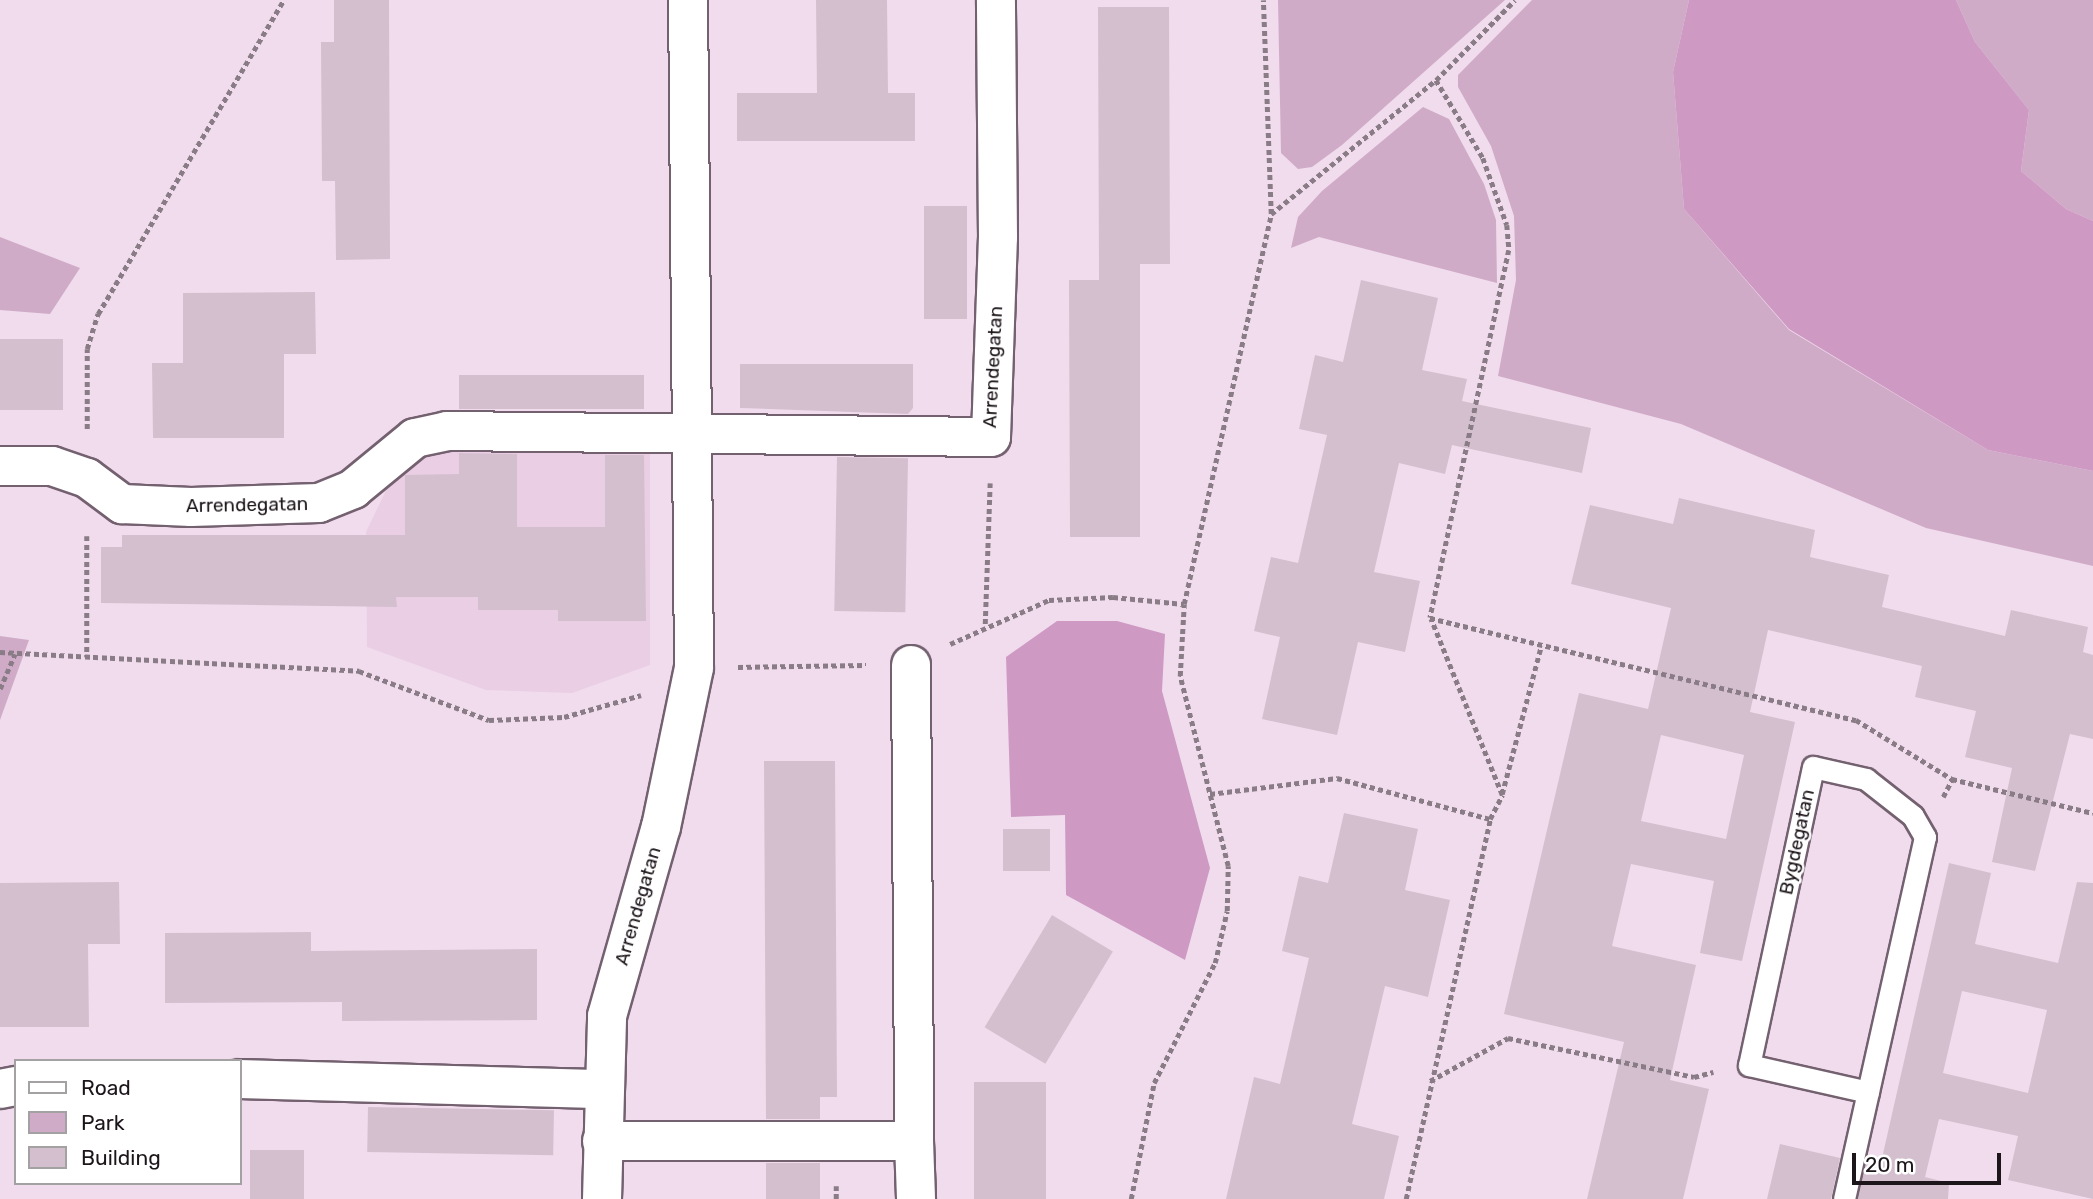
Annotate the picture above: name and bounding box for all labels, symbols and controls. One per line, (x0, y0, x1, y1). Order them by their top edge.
street label: Arrendegatan (978, 305, 1008, 429)
street label: Arrendegatan (186, 493, 308, 517)
street label: Bygdegatan (1775, 787, 1819, 897)
street label: Arrendegatan (610, 844, 666, 968)
legend (14, 1059, 242, 1185)
text: Road (81, 1075, 131, 1100)
text: Park (81, 1110, 125, 1135)
scale bar (1855, 1140, 2004, 1184)
text: Building (81, 1145, 161, 1170)
text: 20 m (1865, 1152, 1914, 1177)

